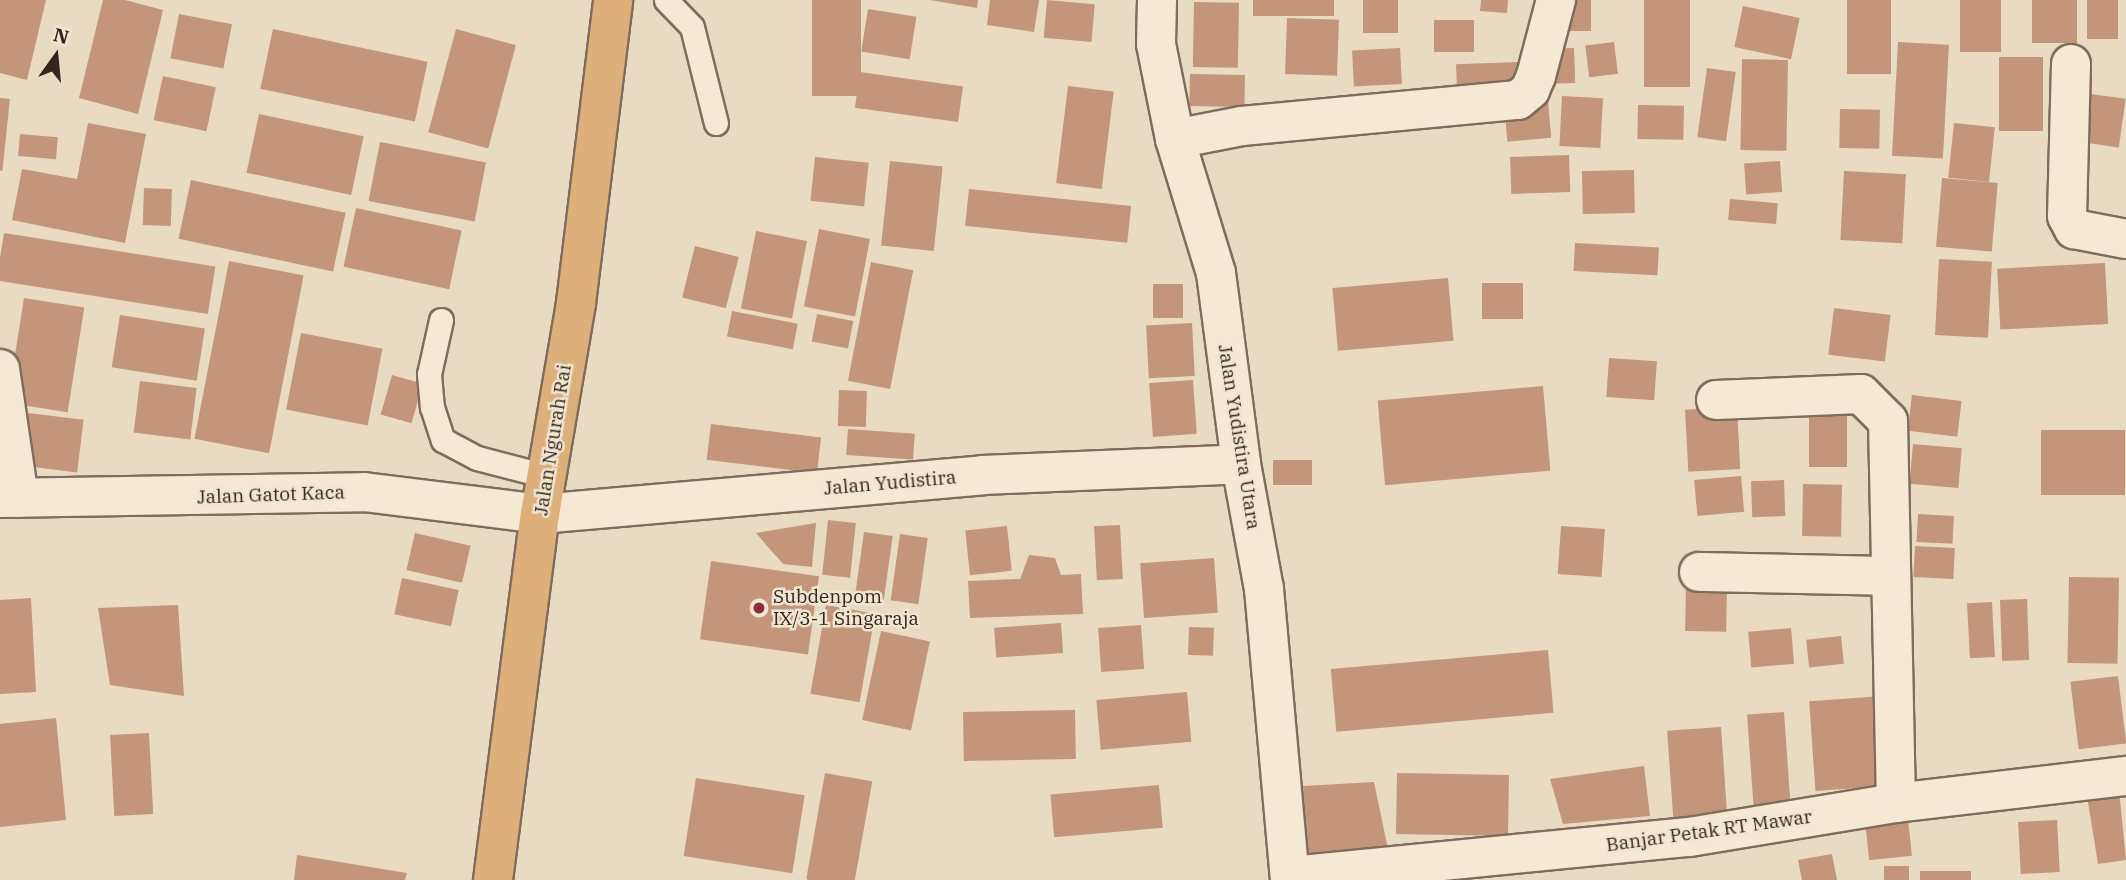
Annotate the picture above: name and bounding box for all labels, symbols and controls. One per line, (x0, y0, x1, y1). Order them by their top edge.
north arrow (21, 21, 91, 91)
text: N (51, 22, 72, 49)
street label: Jalan Yudistira Utara (1213, 343, 1265, 531)
street label: Jalan Ngurah Rai (530, 363, 576, 517)
street label: Jalan Yudistira (823, 466, 957, 500)
street label: Jalan Gatot Kaca (197, 481, 345, 509)
place label: Subdenpom IX/3-1 Singaraja (773, 586, 919, 630)
marker: Subdenpom IX/3-1 Singaraja (751, 600, 767, 616)
street label: Banjar Petak RT Mawar (1605, 805, 1813, 857)

